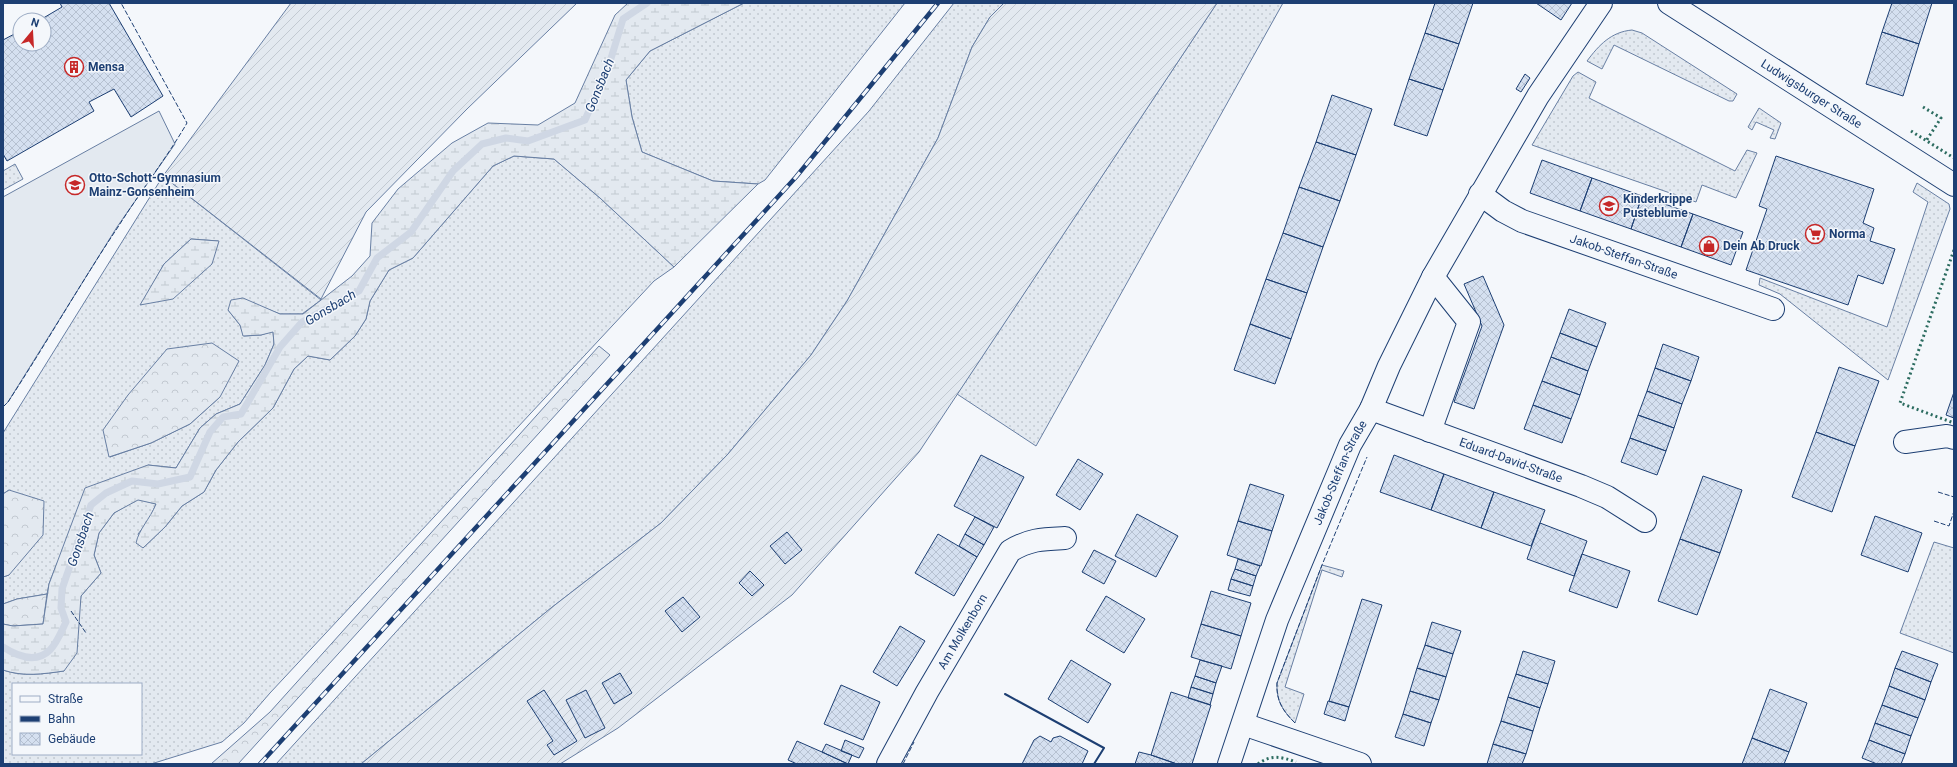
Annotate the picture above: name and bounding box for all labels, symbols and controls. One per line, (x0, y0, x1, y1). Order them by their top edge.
north arrow (12, 12, 52, 52)
text: N (29, 16, 41, 30)
building icon: Mensa (63, 56, 85, 78)
water label: Gonsbach (582, 56, 617, 114)
street label: Ludwigsburger Straße (1758, 57, 1865, 131)
place label: Mensa (88, 60, 125, 74)
place label: Otto-Schott-Gymnasium Mainz-Gonsenheim (89, 171, 221, 199)
school or university icon: Otto-Schott-Gymnasium Mainz-Gonsenheim (64, 174, 86, 196)
place label: Kinderkrippe Pusteblume (1623, 192, 1693, 220)
school or university icon: Kinderkrippe Pusteblume (1598, 195, 1620, 217)
supermarket icon: Norma (1804, 223, 1826, 245)
place label: Norma (1829, 227, 1866, 241)
street label: Jakob-Steffan-Straße (1568, 231, 1680, 282)
shop icon: Dein Ab Druck (1698, 235, 1720, 257)
place label: Dein Ab Druck (1723, 239, 1800, 253)
water label: Gonsbach (302, 286, 358, 328)
street label: Jakob-Steffan-Straße (1310, 418, 1370, 527)
street label: Eduard-David-Straße (1457, 435, 1564, 486)
water label: Gonsbach (64, 510, 97, 568)
street label: Am Molkenborn (935, 591, 990, 672)
legend (12, 683, 142, 755)
text: Straße (48, 692, 83, 706)
text: Bahn (48, 712, 75, 726)
text: Gebäude (48, 732, 96, 746)

